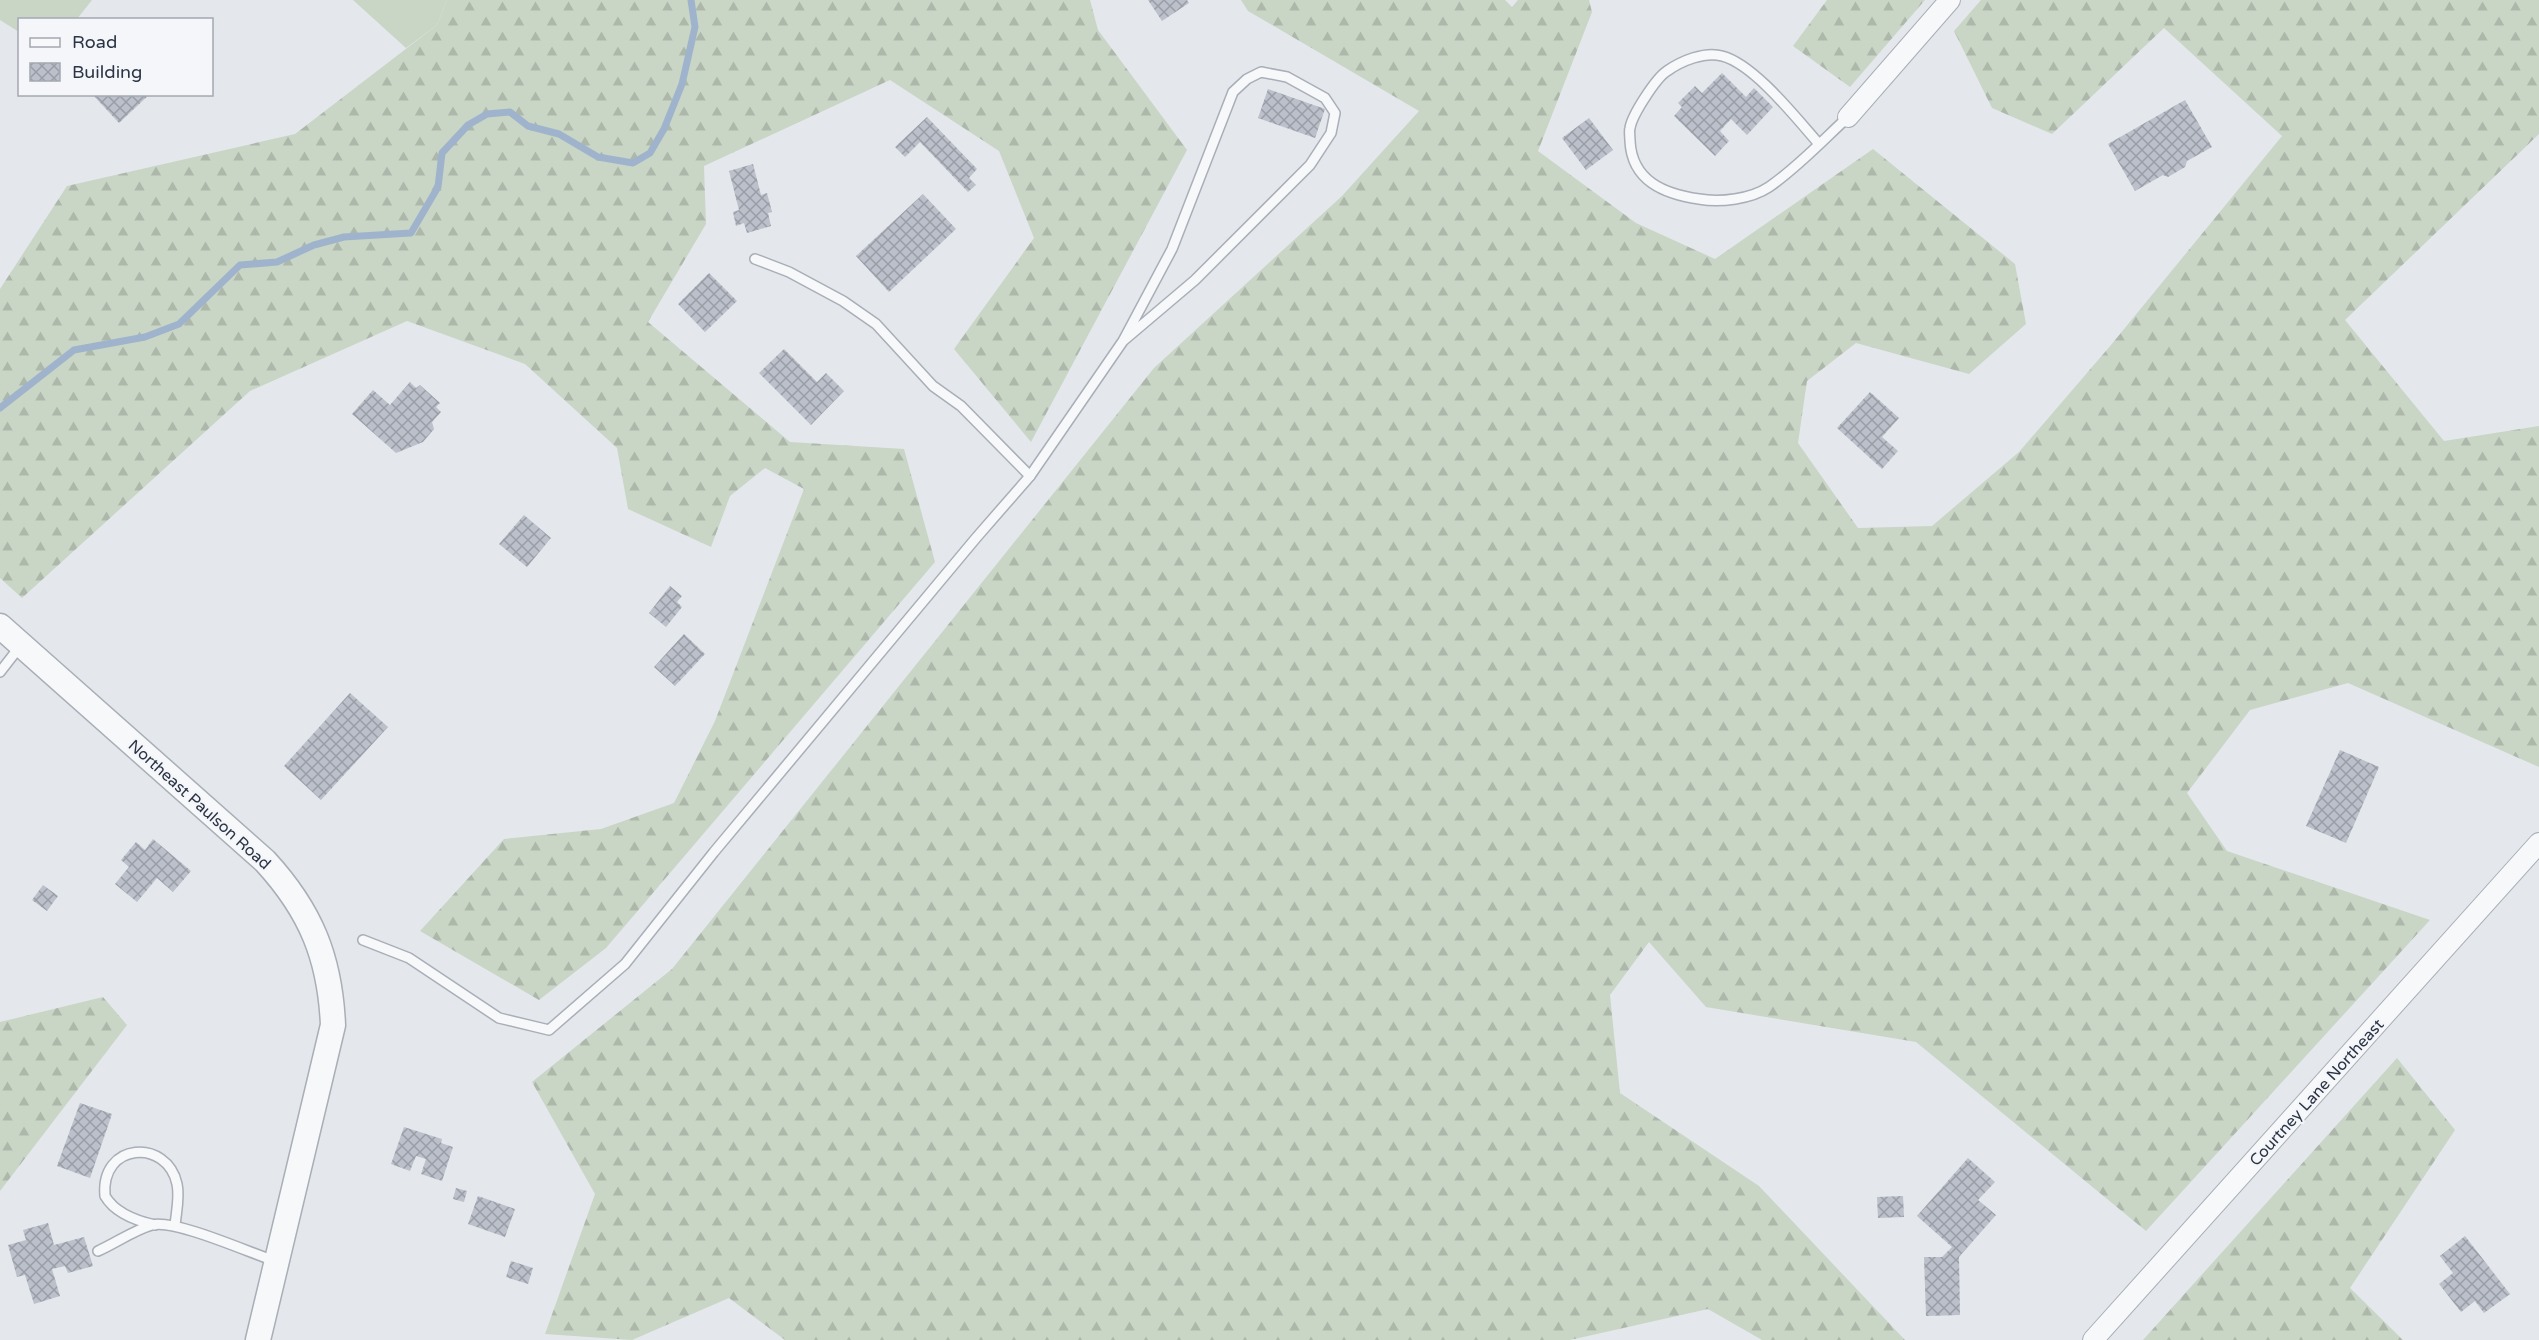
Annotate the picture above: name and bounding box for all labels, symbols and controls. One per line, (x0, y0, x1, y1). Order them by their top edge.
legend (18, 18, 213, 96)
text: Road (72, 31, 117, 53)
text: Building (72, 61, 142, 83)
street label: Northeast Paulson Road (124, 735, 275, 874)
street label: Courtney Lane Northeast (2245, 1015, 2388, 1170)

